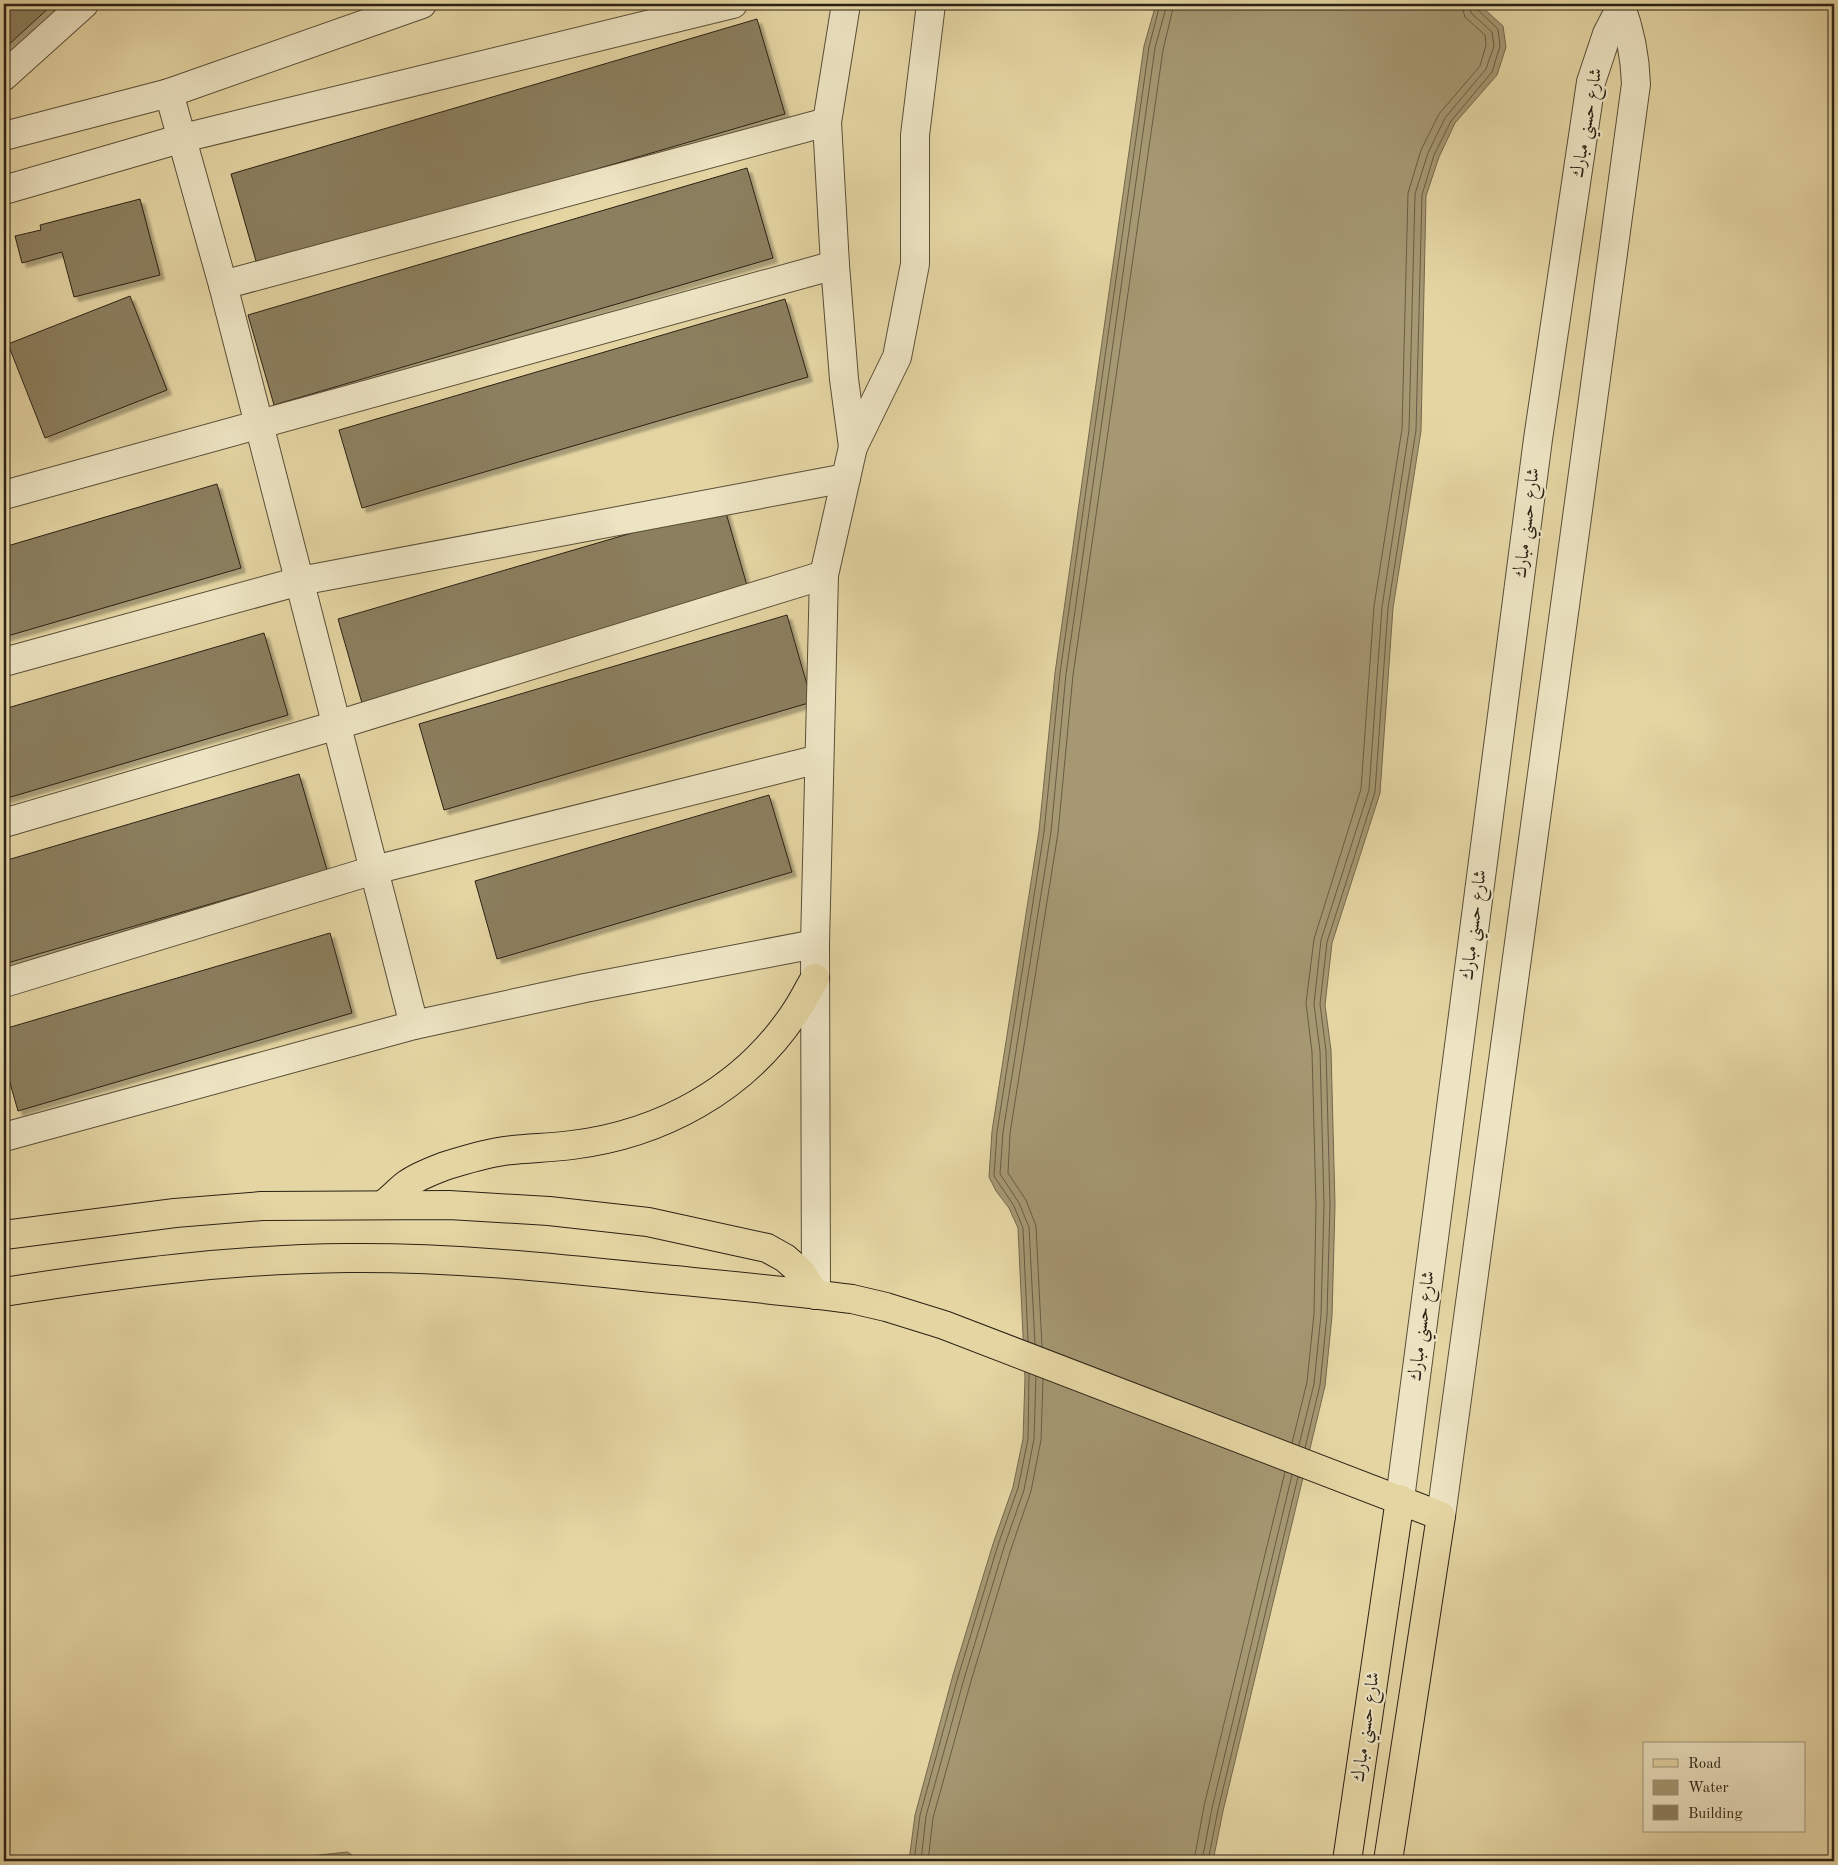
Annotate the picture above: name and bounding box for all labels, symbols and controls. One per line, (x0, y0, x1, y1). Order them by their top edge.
street label: شارع حسني مبارك (1568, 67, 1612, 180)
street label: شارع حسني مبارك (1510, 467, 1550, 580)
street label: شارع حسني مبارك (1457, 869, 1497, 982)
street label: شارع حسني مبارك (1405, 1270, 1445, 1383)
street label: شارع حسني مبارك (1348, 1671, 1390, 1784)
legend (1643, 1742, 1806, 1832)
text: Road (1688, 1757, 1722, 1772)
text: Water (1688, 1781, 1729, 1796)
text: Building (1688, 1807, 1743, 1822)

